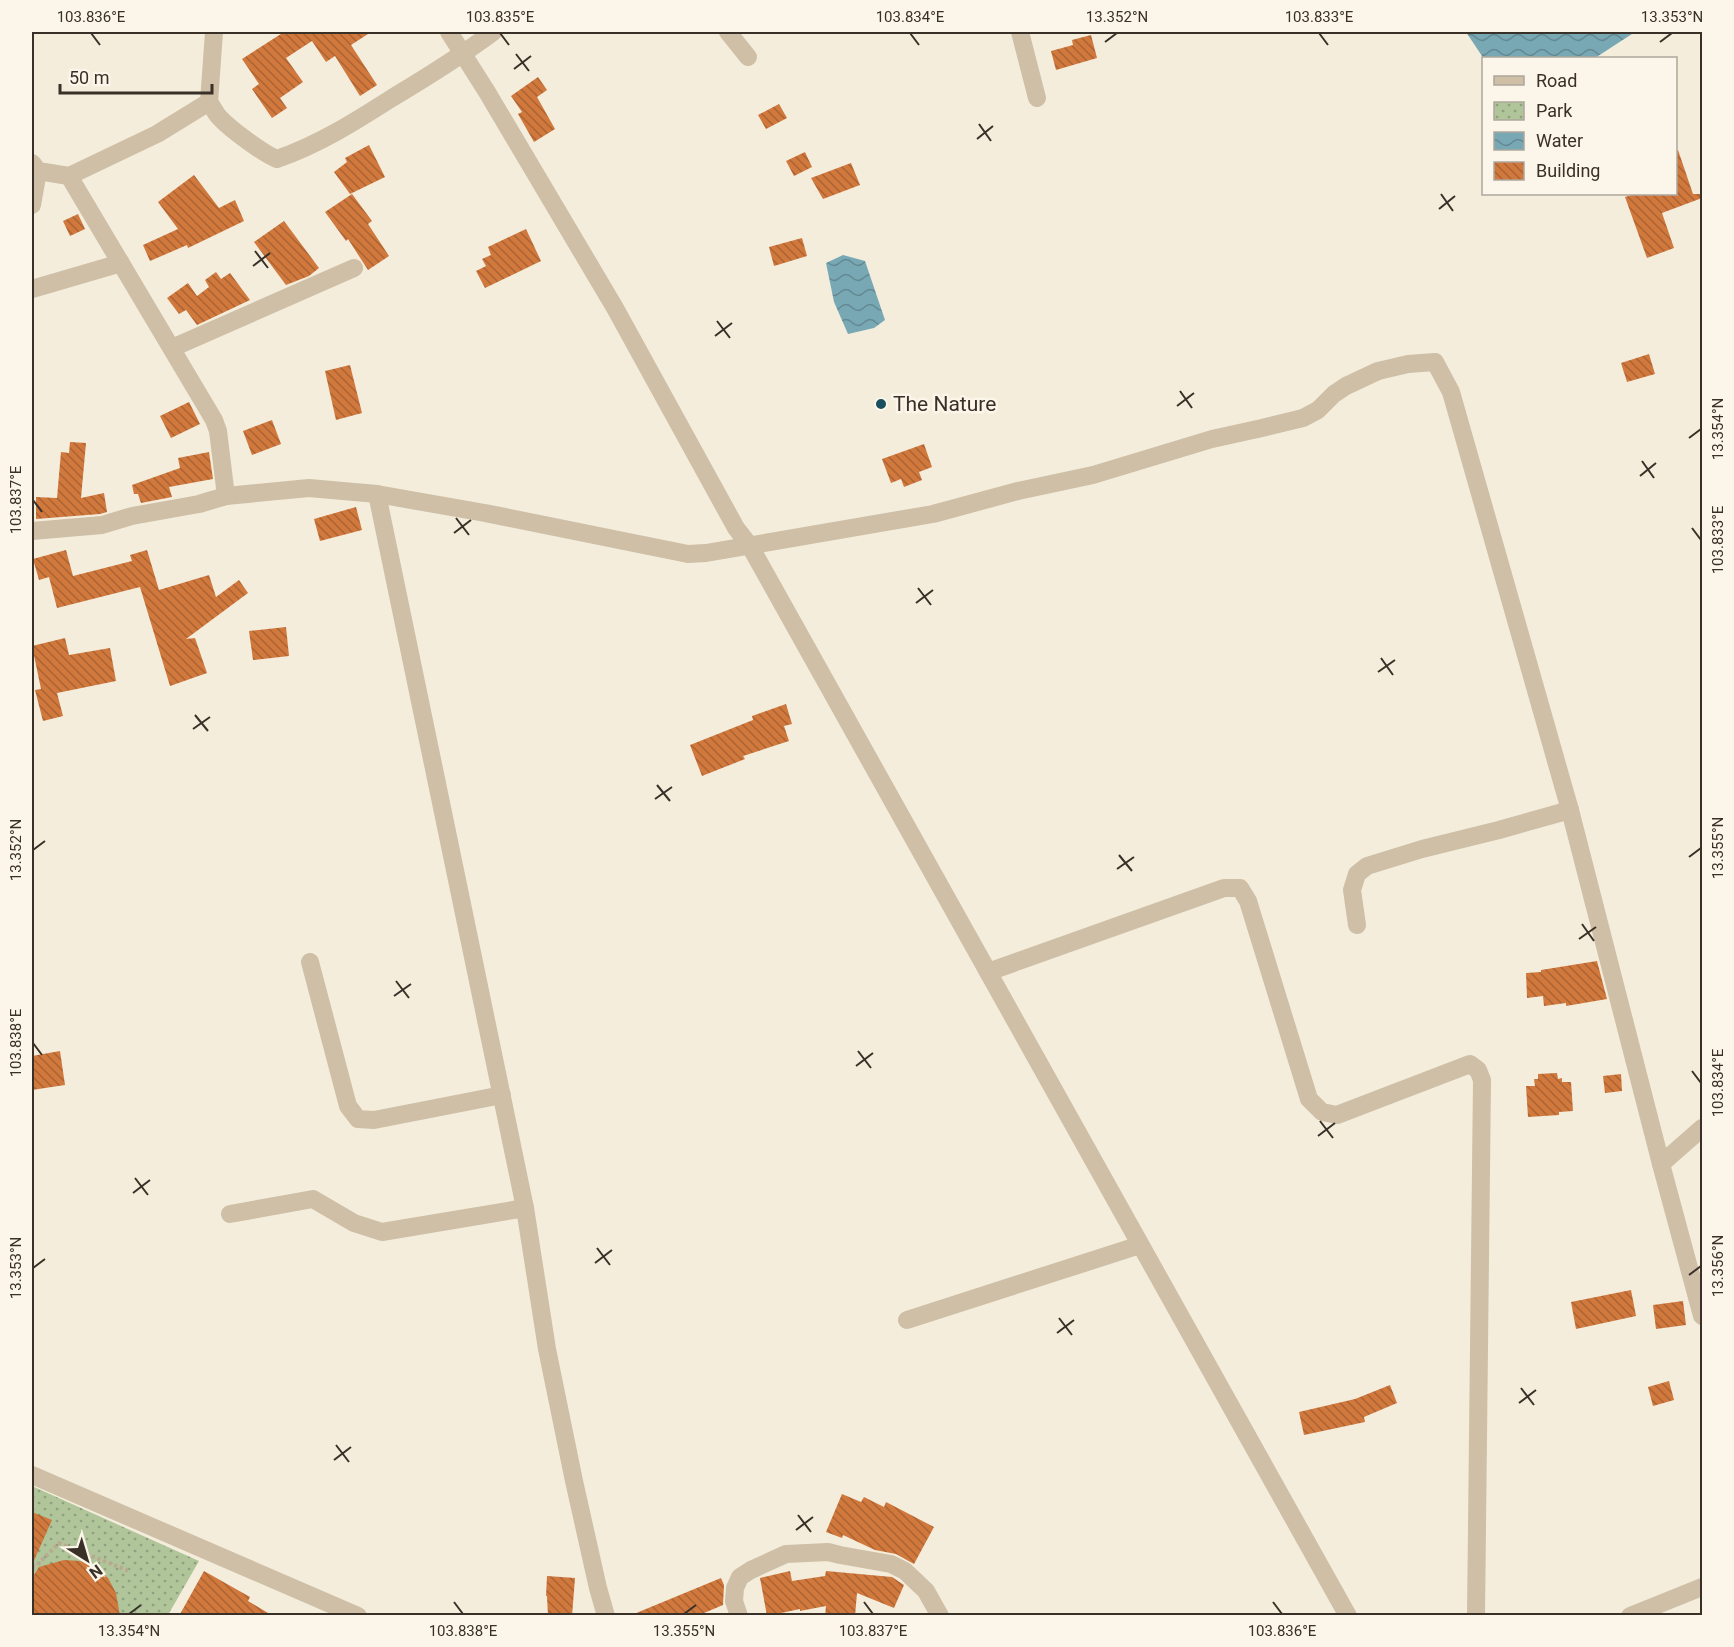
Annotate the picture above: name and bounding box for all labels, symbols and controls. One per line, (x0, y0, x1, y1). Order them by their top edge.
text: 103.836°E (57, 8, 126, 26)
text: 103.835°E (466, 8, 535, 26)
text: 103.834°E (876, 8, 945, 26)
text: 13.352°N (1086, 8, 1148, 26)
text: 103.833°E (1285, 8, 1354, 26)
text: 13.353°N (1641, 8, 1703, 26)
scale bar (60, 57, 212, 95)
legend (1482, 57, 1677, 195)
text: 50 m (69, 67, 109, 88)
text: Road (1536, 70, 1577, 91)
text: Park (1536, 100, 1573, 121)
text: Water (1536, 130, 1583, 151)
text: Building (1536, 160, 1600, 181)
place label: The Nature (893, 392, 996, 416)
marker: The Nature (874, 397, 888, 411)
text: 13.354°N (1709, 398, 1727, 460)
text: 103.837°E (7, 465, 25, 534)
text: 103.833°E (1709, 505, 1727, 574)
text: 13.355°N (1709, 817, 1727, 879)
text: 13.352°N (7, 819, 25, 881)
text: 103.838°E (7, 1008, 25, 1077)
text: 103.834°E (1709, 1048, 1727, 1117)
text: 13.356°N (1709, 1235, 1727, 1297)
text: 13.353°N (7, 1237, 25, 1299)
north arrow (57, 1530, 117, 1590)
text: N (85, 1561, 106, 1583)
text: 13.354°N (98, 1622, 160, 1640)
text: 103.838°E (429, 1622, 498, 1640)
text: 13.355°N (653, 1622, 715, 1640)
text: 103.837°E (839, 1622, 908, 1640)
text: 103.836°E (1248, 1622, 1317, 1640)

